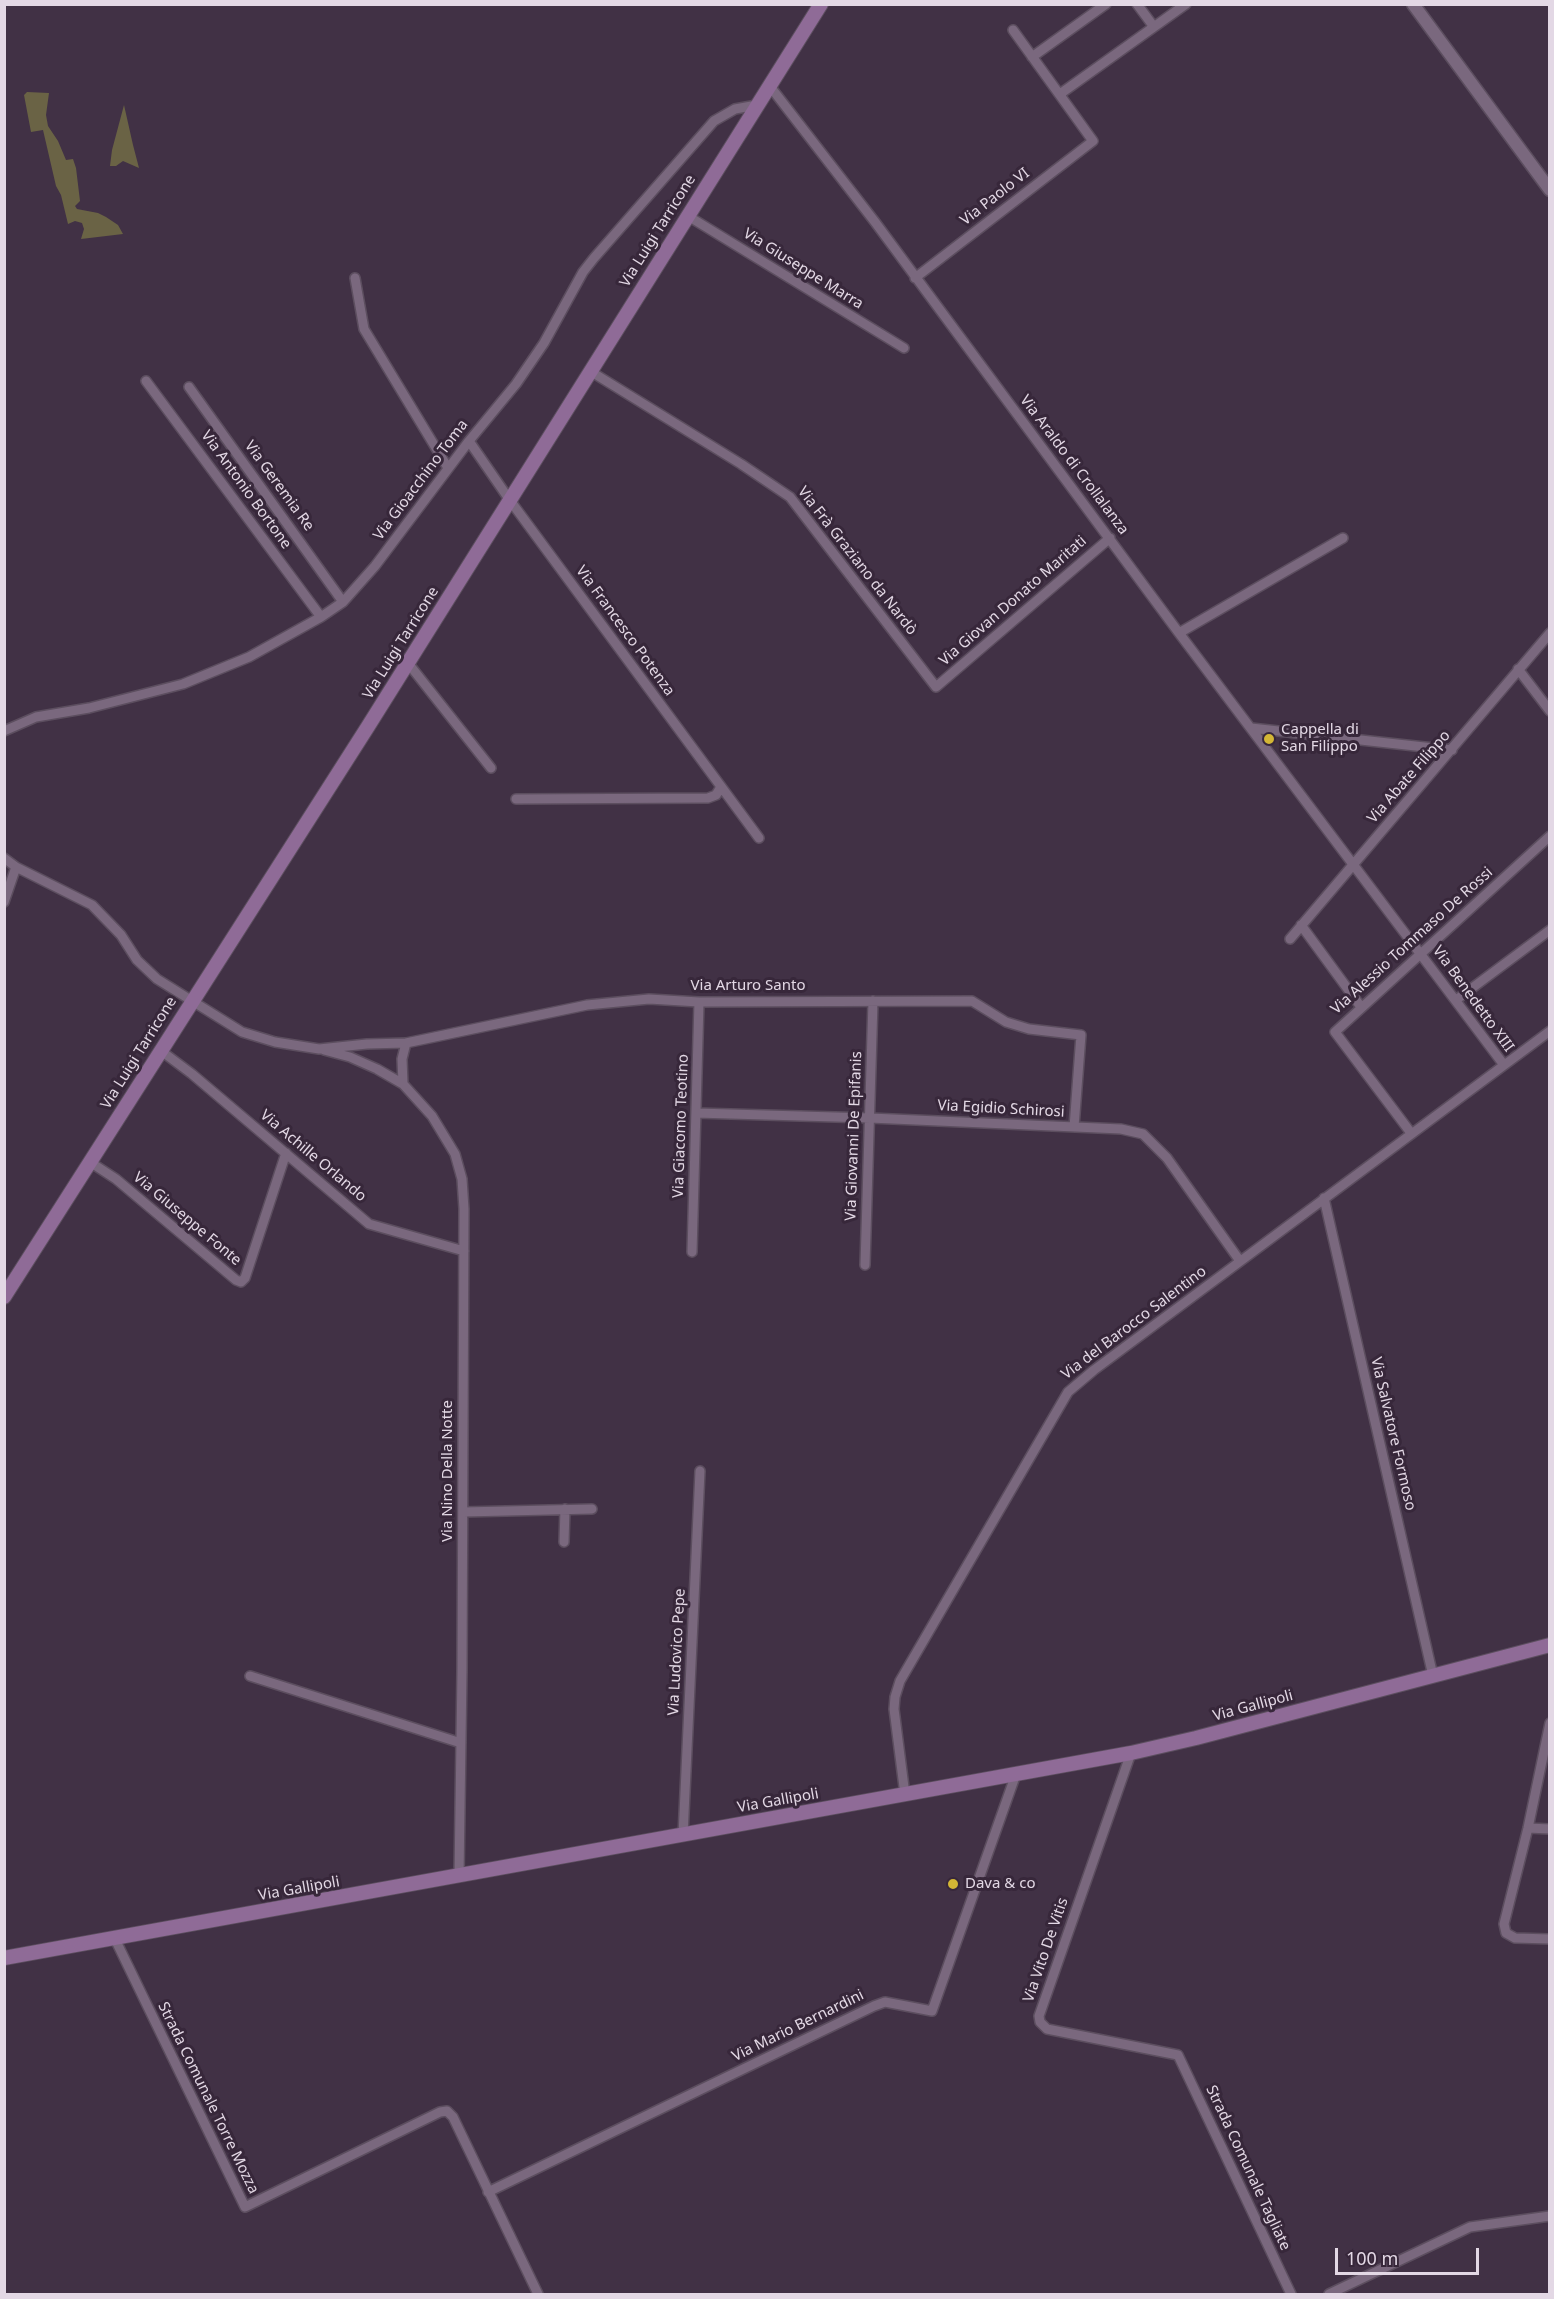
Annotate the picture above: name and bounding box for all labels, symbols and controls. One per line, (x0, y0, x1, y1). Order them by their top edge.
street label: Via Paolo VI (957, 164, 1033, 230)
street label: Via Luigi Tarricone (616, 172, 700, 290)
street label: Via Giuseppe Marra (740, 225, 866, 313)
street label: Via Araldo di Crollalanza (1016, 392, 1132, 538)
street label: Via Gioacchino Toma (370, 416, 472, 544)
street label: Via Antonio Bortone (197, 427, 295, 553)
street label: Via Geremia Re (240, 437, 318, 535)
street label: Via Frà Graziano da Nardò (793, 483, 921, 639)
street label: Via Giovan Donato Maritati (936, 532, 1090, 670)
street label: Via Francesco Potenza (572, 562, 678, 700)
street label: Via Luigi Tarricone (359, 584, 443, 702)
place label: Cappella di San Filippo (1281, 721, 1359, 756)
street label: Via Abate Filippo (1364, 727, 1454, 827)
marker: Cappella di San Filippo (1262, 732, 1276, 746)
street label: Via Alessio Tommaso De Rossi (1327, 864, 1497, 1018)
street label: Via Benedetto XIII (1428, 942, 1518, 1056)
street label: Via Arturo Santo (691, 977, 805, 995)
street label: Via Luigi Tarricone (97, 994, 181, 1112)
street label: Via Giovanni De Epifanis (842, 1051, 866, 1221)
street label: Via Giacomo Teotino (669, 1054, 693, 1198)
street label: Via Egidio Schirosi (937, 1097, 1065, 1121)
street label: Via Achille Orlando (256, 1106, 370, 1206)
street label: Via Giuseppe Fonte (129, 1168, 245, 1270)
street label: Via del Barocco Salentino (1058, 1263, 1210, 1383)
street label: Via Salvatore Formoso (1367, 1356, 1419, 1512)
street label: Via Nino Della Notte (439, 1400, 457, 1542)
street label: Via Ludovico Pepe (665, 1588, 689, 1716)
street label: Via Gallipoli (1211, 1687, 1295, 1725)
street label: Via Gallipoli (736, 1785, 820, 1817)
street label: Via Gallipoli (257, 1873, 341, 1905)
place label: Dava & co (965, 1875, 1035, 1893)
marker: Dava & co (946, 1877, 960, 1891)
street label: Via Vito De Vitis (1020, 1895, 1072, 2005)
street label: Via Mario Bernardini (729, 1986, 867, 2066)
street label: Strada Comunale Torre Mozza (154, 1999, 262, 2197)
street label: Strada Comunale Tagliate (1202, 2083, 1294, 2253)
scale bar (1338, 2236, 1482, 2274)
text: 100 m (1346, 2246, 1398, 2270)

